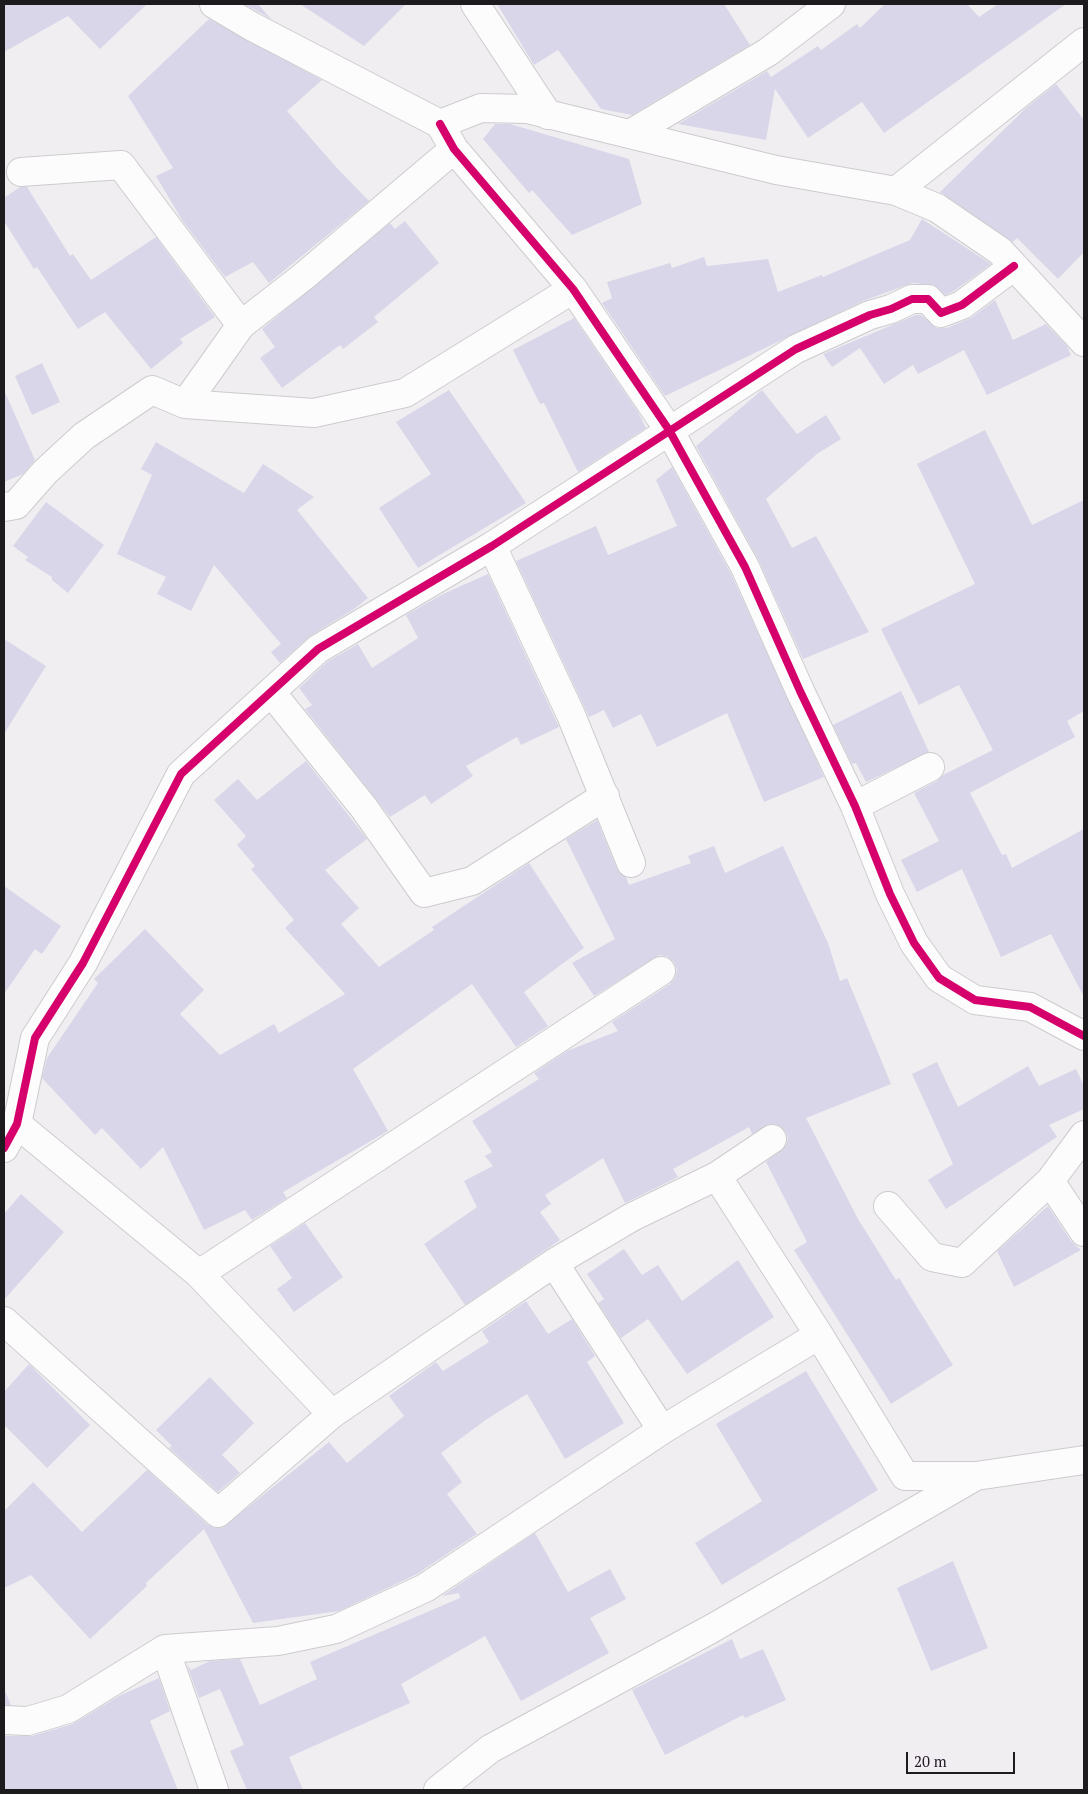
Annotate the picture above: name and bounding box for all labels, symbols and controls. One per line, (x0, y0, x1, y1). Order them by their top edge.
scale bar (908, 1742, 1017, 1774)
text: 20 m (914, 1751, 947, 1771)

